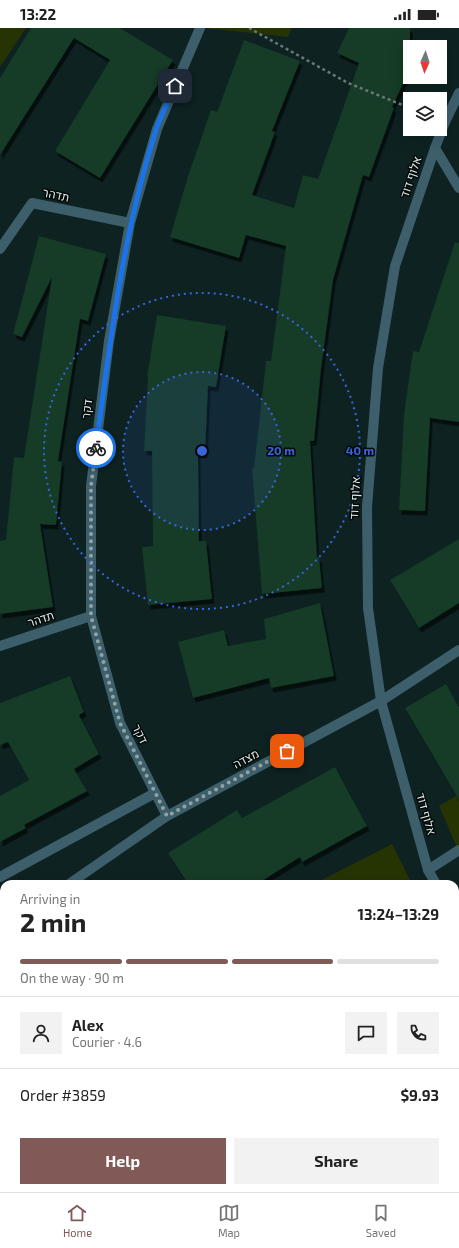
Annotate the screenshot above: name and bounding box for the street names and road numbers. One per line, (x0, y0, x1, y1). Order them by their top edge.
street label: אלוף דוד (396, 154, 424, 199)
street label: תדהר (42, 184, 71, 204)
street label: דקר (78, 398, 94, 419)
street label: אלוף דוד (346, 476, 362, 520)
street label: תדהר (26, 607, 56, 629)
street label: דקר (130, 722, 151, 745)
street label: מצדה (230, 745, 261, 771)
street label: אלוף דוד (414, 791, 440, 837)

